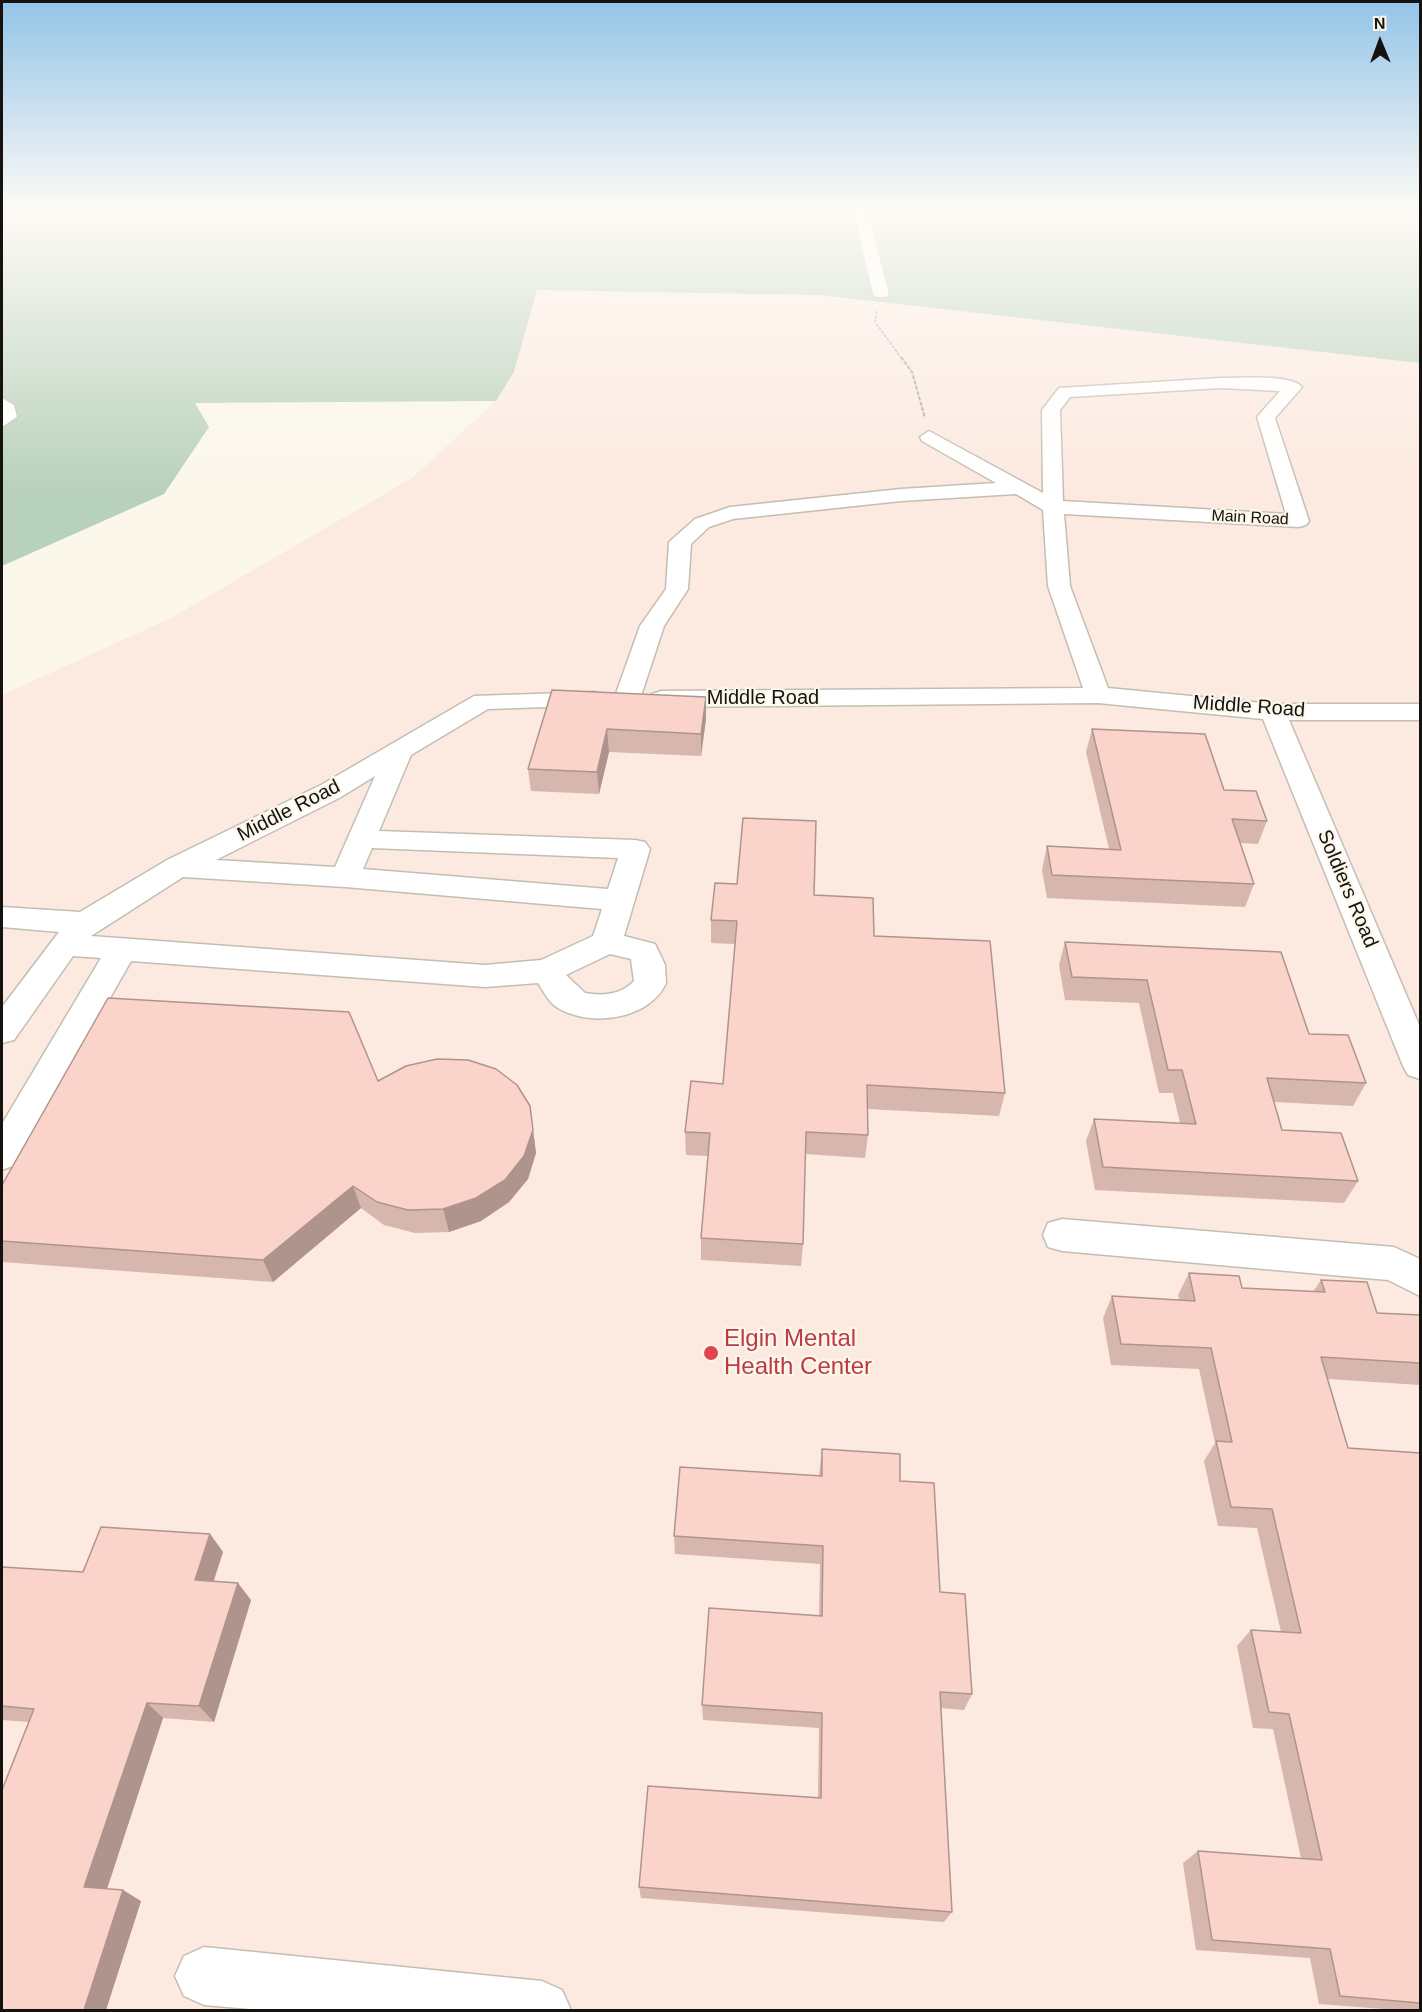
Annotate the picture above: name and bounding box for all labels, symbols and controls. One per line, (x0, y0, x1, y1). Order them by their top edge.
north arrow (1350, 12, 1410, 72)
text: N (1374, 15, 1386, 32)
street label: Main Road (1211, 506, 1289, 530)
street label: Middle Road (707, 686, 819, 710)
street label: Middle Road (1192, 691, 1306, 723)
street label: Middle Road (234, 775, 344, 847)
street label: Soldiers Road (1311, 826, 1383, 952)
place label: Elgin Mental Health Center (724, 1325, 872, 1381)
marker: Elgin Mental Health Center (702, 1344, 720, 1362)

